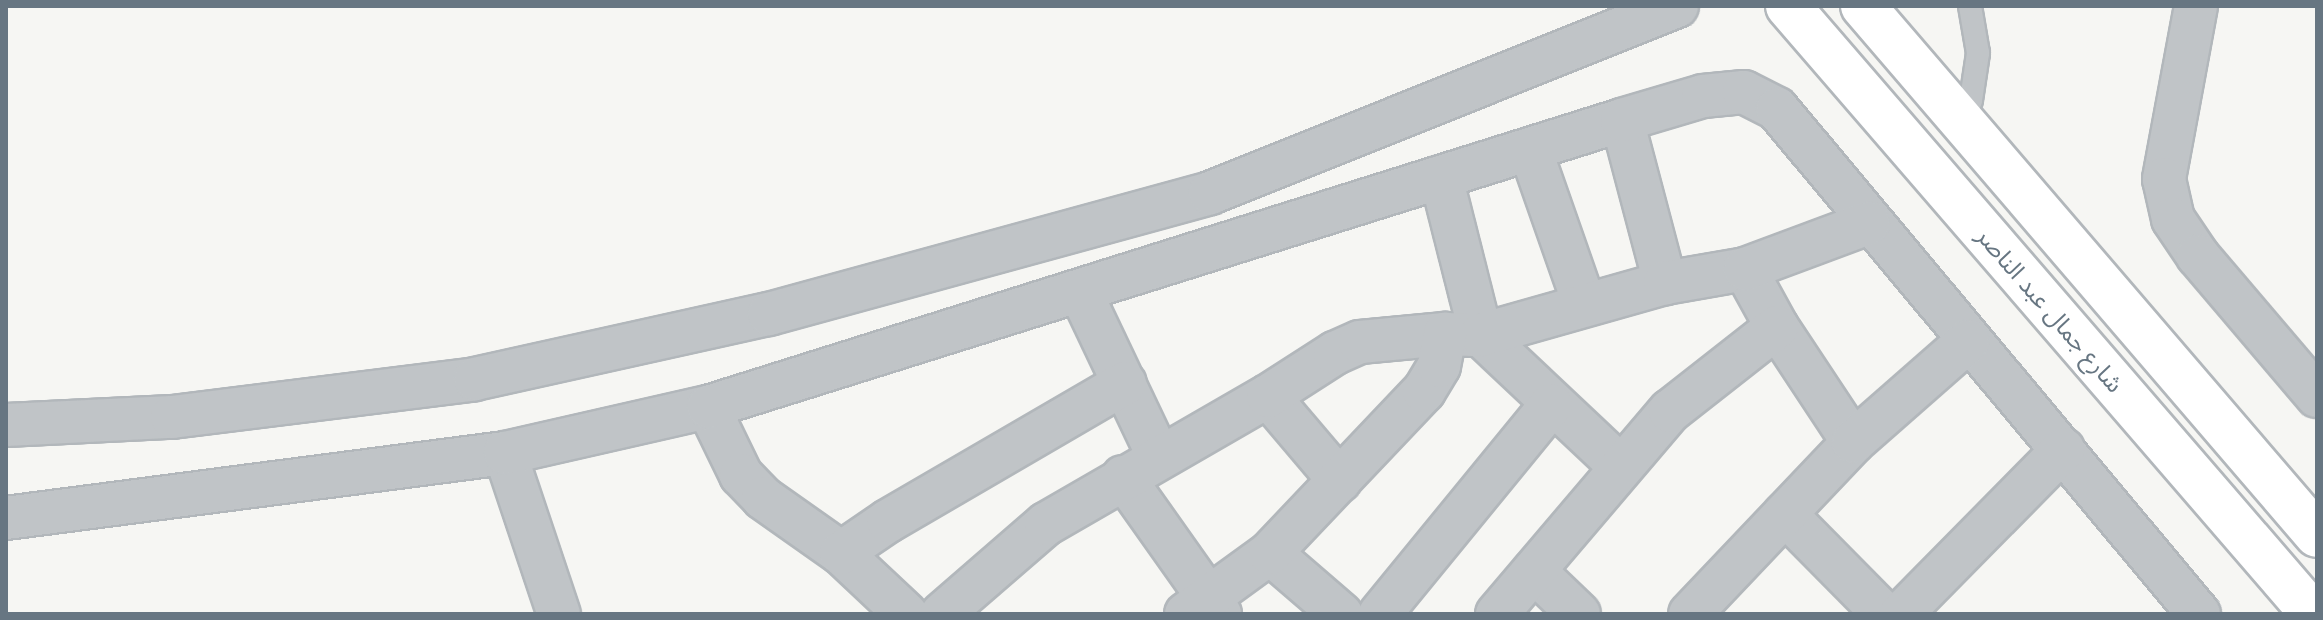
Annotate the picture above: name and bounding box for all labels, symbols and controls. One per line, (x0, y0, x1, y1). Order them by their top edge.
street label: شارع جمال عبد الناصر (1971, 222, 2129, 398)

